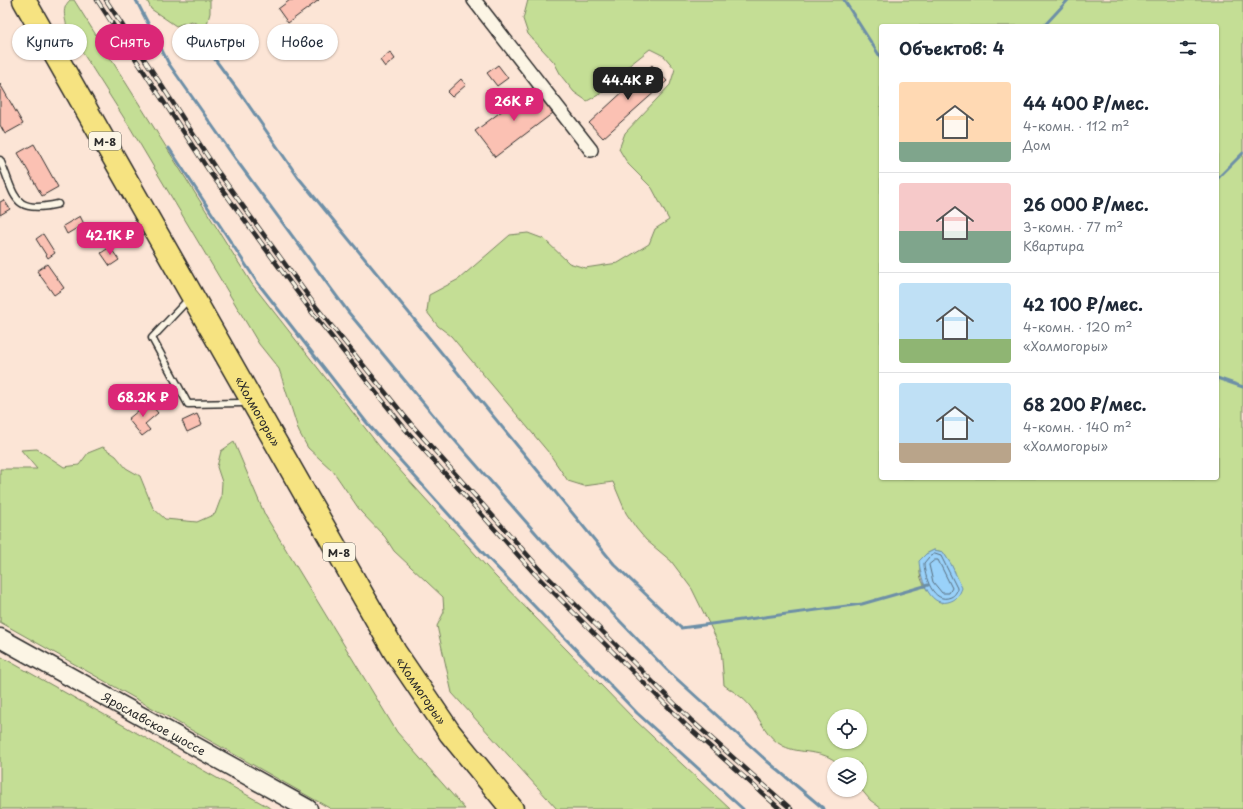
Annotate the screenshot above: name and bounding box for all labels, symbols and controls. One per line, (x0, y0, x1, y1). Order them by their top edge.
chip: Купить (12, 24, 87, 60)
chip: Снять (95, 24, 164, 60)
chip: Фильтры (172, 24, 259, 60)
chip: Новое (267, 24, 338, 60)
text: Объектов: 4 (899, 35, 1004, 61)
icon: filters (1177, 37, 1199, 59)
pin: 44.4K ₽ (591, 67, 665, 101)
text: 44.4K ₽ (602, 70, 654, 89)
pin: 26K ₽ (486, 88, 542, 122)
text: 44 400 ₽/мес. (1023, 90, 1149, 116)
text: 26K ₽ (494, 91, 534, 110)
icon: home (931, 98, 979, 146)
text: 4-комн. · 112 m² (1023, 116, 1130, 135)
road number: М-8 (89, 132, 121, 150)
text: Дом (1023, 135, 1051, 154)
text: 26 000 ₽/мес. (1023, 191, 1149, 217)
icon: home (931, 199, 979, 247)
text: 3-комн. · 77 m² (1023, 217, 1123, 236)
pin: 42.1K ₽ (73, 222, 147, 256)
text: 42.1K ₽ (86, 225, 134, 244)
text: Квартира (1023, 236, 1084, 255)
text: 42 100 ₽/мес. (1023, 291, 1143, 317)
icon: home (931, 299, 979, 347)
text: 4-комн. · 120 m² (1023, 317, 1132, 336)
text: «Холмогоры» (1023, 336, 1108, 355)
street label: «Холмогоры» (231, 373, 285, 450)
pin: 68.2K ₽ (106, 384, 180, 418)
text: 68.2K ₽ (117, 387, 169, 406)
text: 68 200 ₽/мес. (1023, 391, 1147, 417)
icon: home (931, 399, 979, 447)
text: 4-комн. · 140 m² (1023, 417, 1132, 436)
text: «Холмогоры» (1023, 436, 1108, 455)
road number: М-8 (323, 543, 355, 561)
street label: «Холмогоры» (392, 653, 451, 728)
street label: Ярославское шоссе (98, 687, 209, 759)
map controls (827, 709, 867, 797)
button: locate (827, 709, 867, 749)
button: layers (827, 757, 867, 797)

